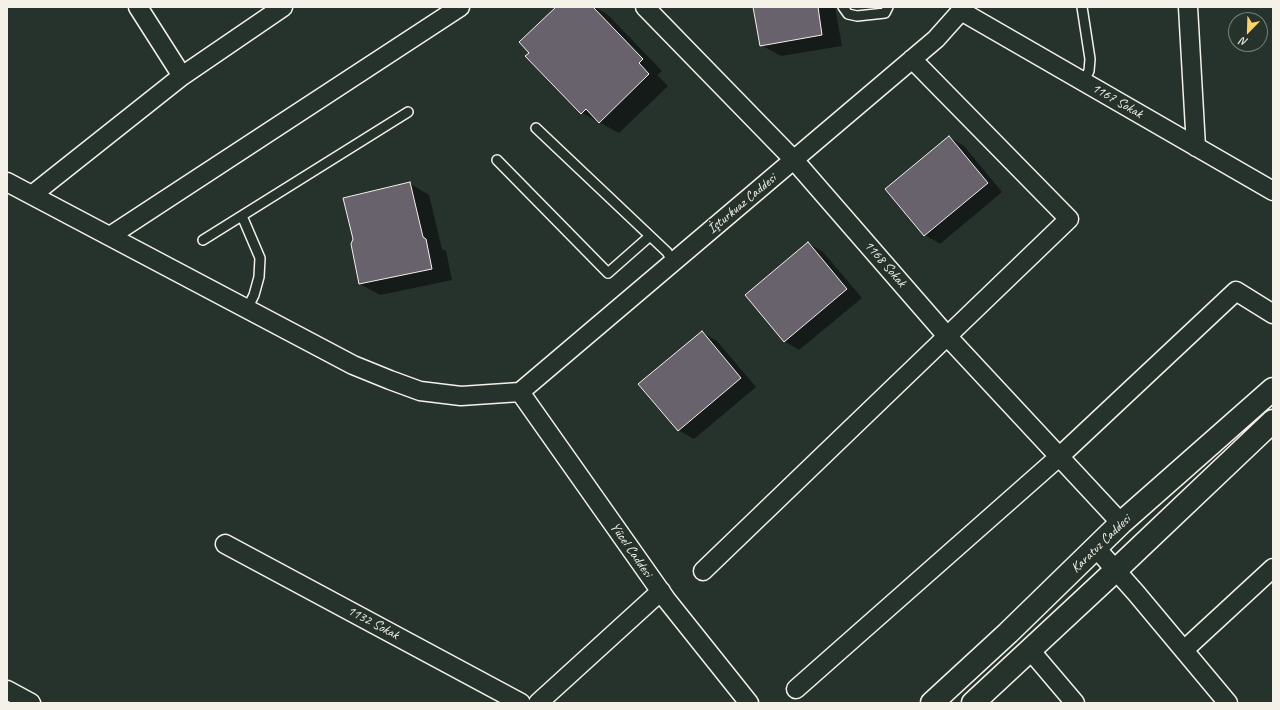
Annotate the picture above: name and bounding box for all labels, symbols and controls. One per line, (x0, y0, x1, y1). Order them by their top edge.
north arrow (1228, 12, 1268, 52)
text: N (1238, 34, 1250, 50)
street label: 1167 Sokak (1089, 80, 1145, 122)
street label: İşturkuaz Caddesi (704, 170, 780, 238)
street label: 1168 Sokak (860, 237, 910, 291)
street label: Karatuz Caddesi (1068, 511, 1134, 577)
street label: Yücel Caddesi (606, 519, 656, 581)
street label: 1132 Sokak (344, 602, 402, 644)

